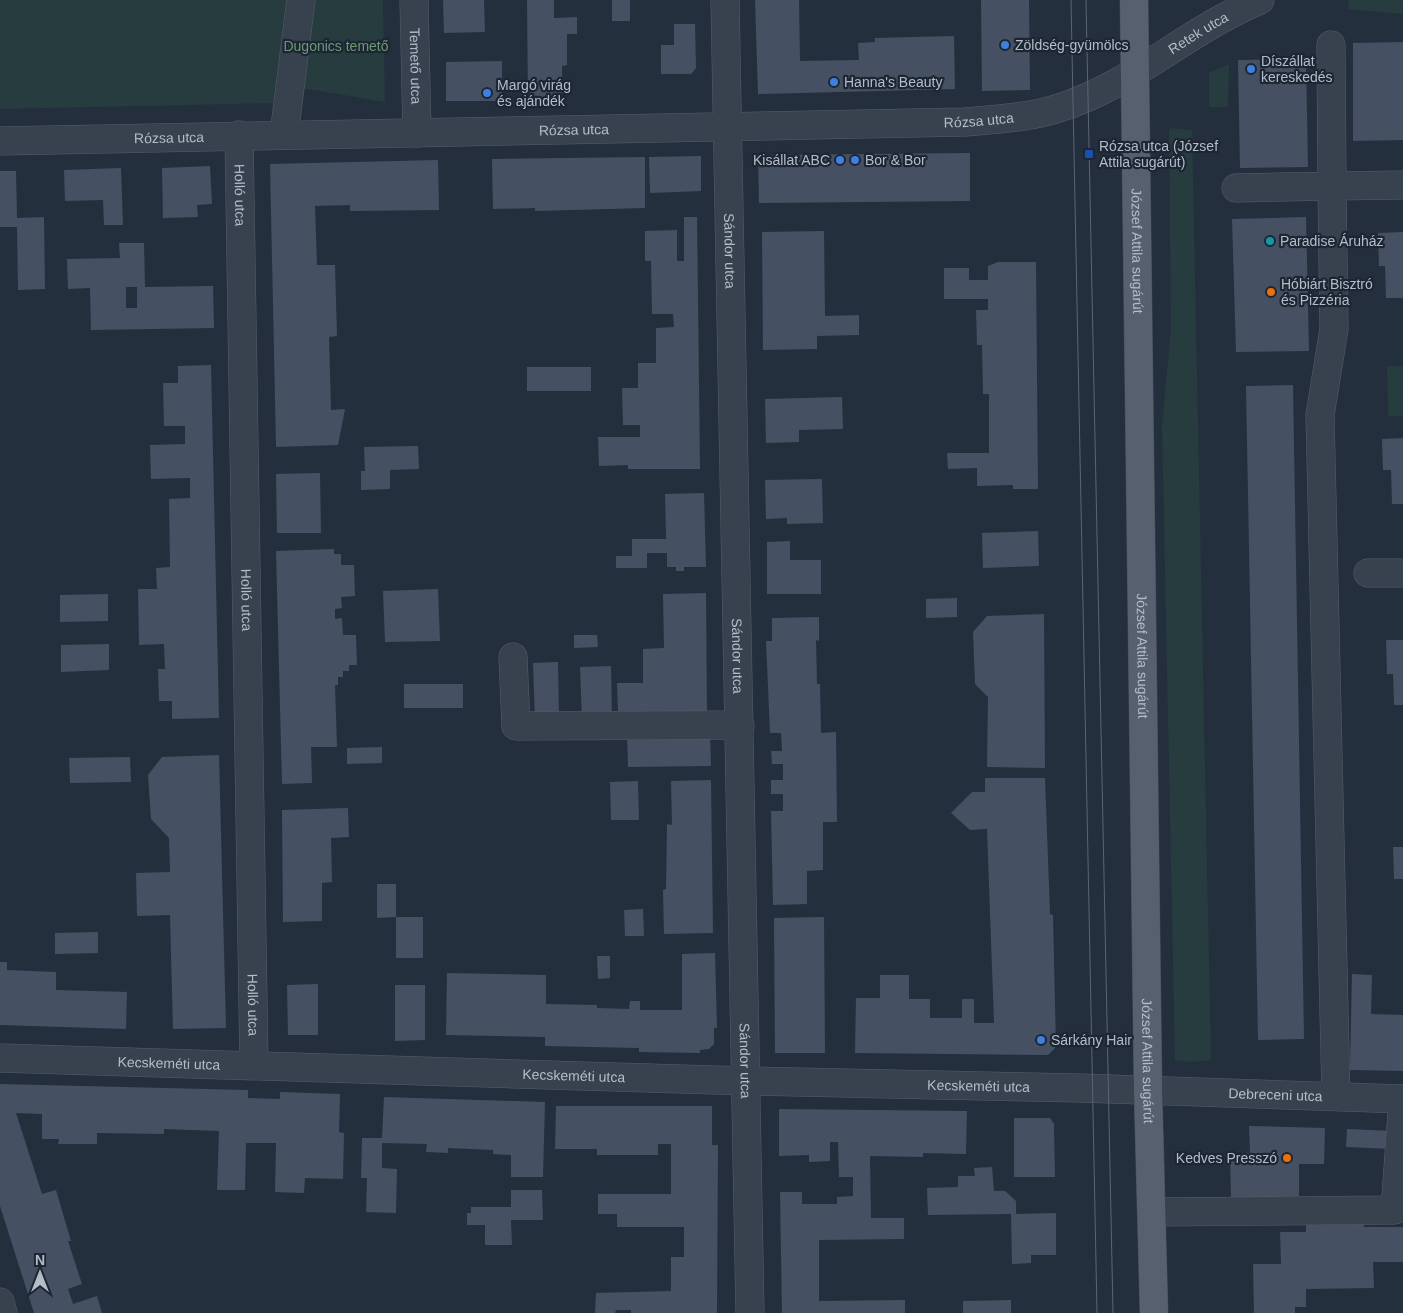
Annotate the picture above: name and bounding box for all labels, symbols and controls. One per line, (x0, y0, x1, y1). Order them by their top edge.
street label: Retek utca (1165, 9, 1231, 57)
street label: Temető utca (407, 28, 424, 105)
place label: Zöldség-gyümölcs (1015, 37, 1129, 53)
park label: Dugonics temető (283, 38, 389, 54)
marker: Zöldség-gyümölcs (999, 39, 1011, 51)
place label: Díszállat kereskedés (1261, 53, 1333, 85)
marker: Díszállat kereskedés (1245, 63, 1257, 75)
place label: Hanna's Beauty (844, 74, 942, 90)
marker: Hanna's Beauty (828, 76, 840, 88)
place label: Margó virág és ajándék (497, 77, 571, 109)
marker: Margó virág és ajándék (481, 87, 493, 99)
street label: Rózsa utca (944, 110, 1015, 130)
street label: Rózsa utca (539, 121, 609, 138)
street label: Rózsa utca (134, 129, 204, 146)
place label: Rózsa utca (József Attila sugárút) (1099, 138, 1218, 170)
marker: Rózsa utca (József Attila sugárút) (1083, 148, 1095, 160)
place label: Kisállat ABC (753, 152, 830, 168)
place label: Bor & Bor (865, 152, 926, 168)
marker: Kisállat ABC (834, 154, 846, 166)
marker: Bor & Bor (849, 154, 861, 166)
street label: Holló utca (231, 164, 248, 226)
street label: József Attila sugárút (1128, 188, 1146, 314)
street label: Sándor utca (721, 213, 739, 289)
place label: Paradise Áruház (1280, 233, 1384, 249)
marker: Paradise Áruház (1264, 235, 1276, 247)
place label: Hóbiárt Bisztró és Pizzéria (1281, 276, 1373, 308)
marker: Hóbiárt Bisztró és Pizzéria (1265, 286, 1277, 298)
street label: Holló utca (238, 569, 255, 631)
street label: József Attila sugárút (1134, 593, 1151, 719)
street label: Sándor utca (729, 618, 746, 694)
street label: Holló utca (245, 974, 262, 1036)
street label: József Attila sugárút (1139, 998, 1157, 1124)
street label: Sándor utca (736, 1023, 754, 1099)
place label: Sárkány Hair (1051, 1032, 1132, 1048)
marker: Sárkány Hair (1035, 1034, 1047, 1046)
street label: Kecskeméti utca (117, 1054, 221, 1073)
street label: Kecskeméti utca (522, 1066, 626, 1085)
street label: Kecskeméti utca (927, 1077, 1030, 1095)
street label: Debreceni utca (1228, 1085, 1323, 1104)
place label: Kedves Presszó (1176, 1150, 1277, 1166)
marker: Kedves Presszó (1281, 1152, 1293, 1164)
north arrow (15, 1248, 65, 1298)
text: N (35, 1252, 45, 1268)

